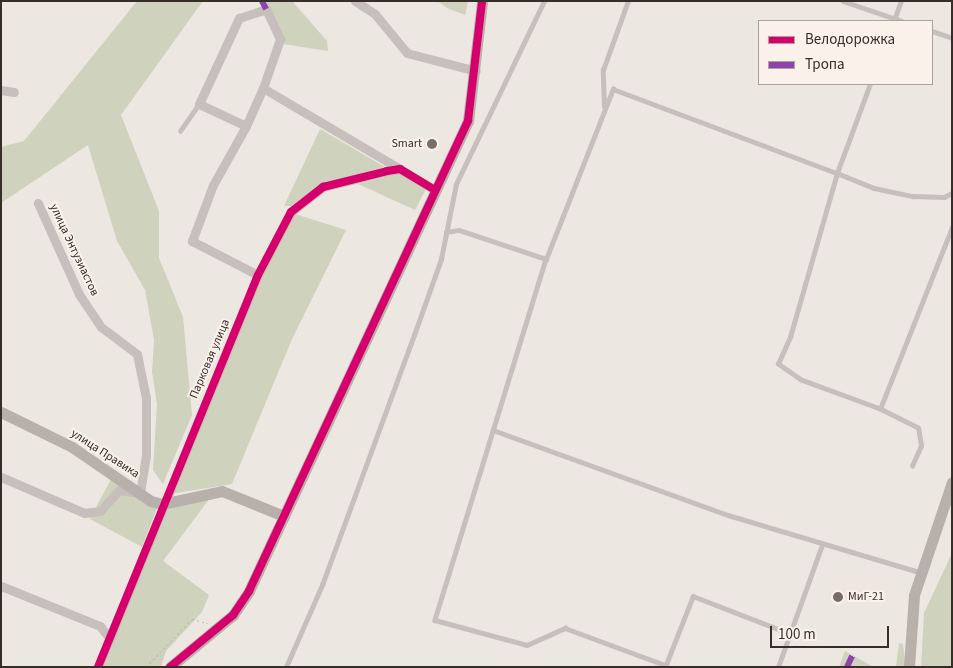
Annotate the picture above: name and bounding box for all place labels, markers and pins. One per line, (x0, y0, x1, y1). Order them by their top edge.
place label: Smart (391, 137, 422, 151)
marker: Smart (426, 138, 438, 150)
place label: МиГ-21 (848, 590, 884, 604)
marker: МиГ-21 (832, 591, 844, 603)

